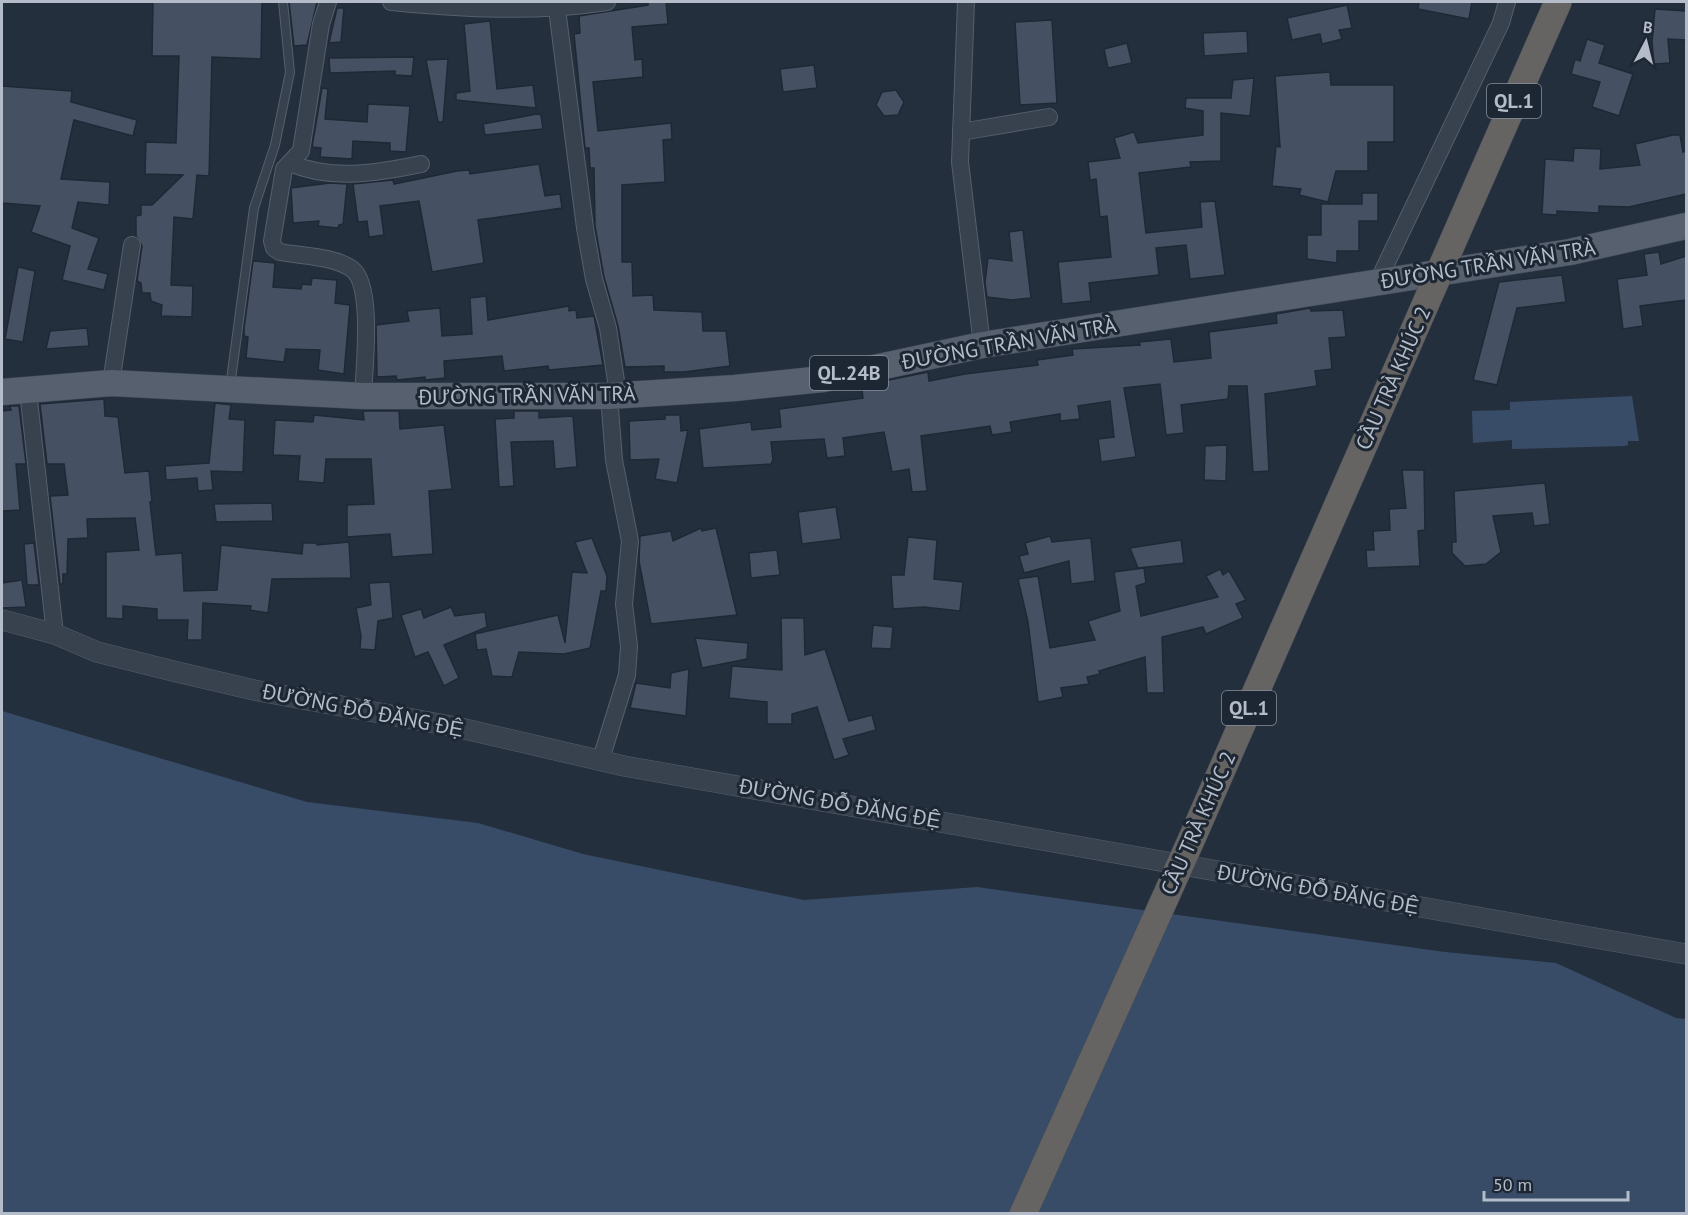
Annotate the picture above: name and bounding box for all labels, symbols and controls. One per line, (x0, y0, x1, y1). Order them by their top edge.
north arrow (1616, 12, 1676, 72)
text: B (1642, 17, 1654, 38)
road number: QL.1 (1487, 84, 1541, 118)
street label: ĐƯỜNG TRẦN VĂN TRÀ (1378, 234, 1598, 294)
street label: CẦU TRÀ KHÚC 2 (1349, 302, 1437, 454)
street label: ĐƯỜNG TRẦN VĂN TRÀ (899, 311, 1119, 375)
road number: QL.24B (810, 356, 888, 390)
street label: ĐƯỜNG TRẦN VĂN TRÀ (417, 380, 637, 410)
street label: ĐƯỜNG ĐỖ ĐĂNG ĐỆ (259, 677, 466, 743)
road number: QL.1 (1222, 691, 1276, 725)
street label: CẦU TRÀ KHÚC 2 (1154, 747, 1242, 899)
street label: ĐƯỜNG ĐỖ ĐĂNG ĐỆ (736, 772, 943, 834)
street label: ĐƯỜNG ĐỖ ĐĂNG ĐỆ (1214, 858, 1421, 920)
scale bar (1484, 1164, 1628, 1202)
text: 50 m (1493, 1173, 1532, 1196)

